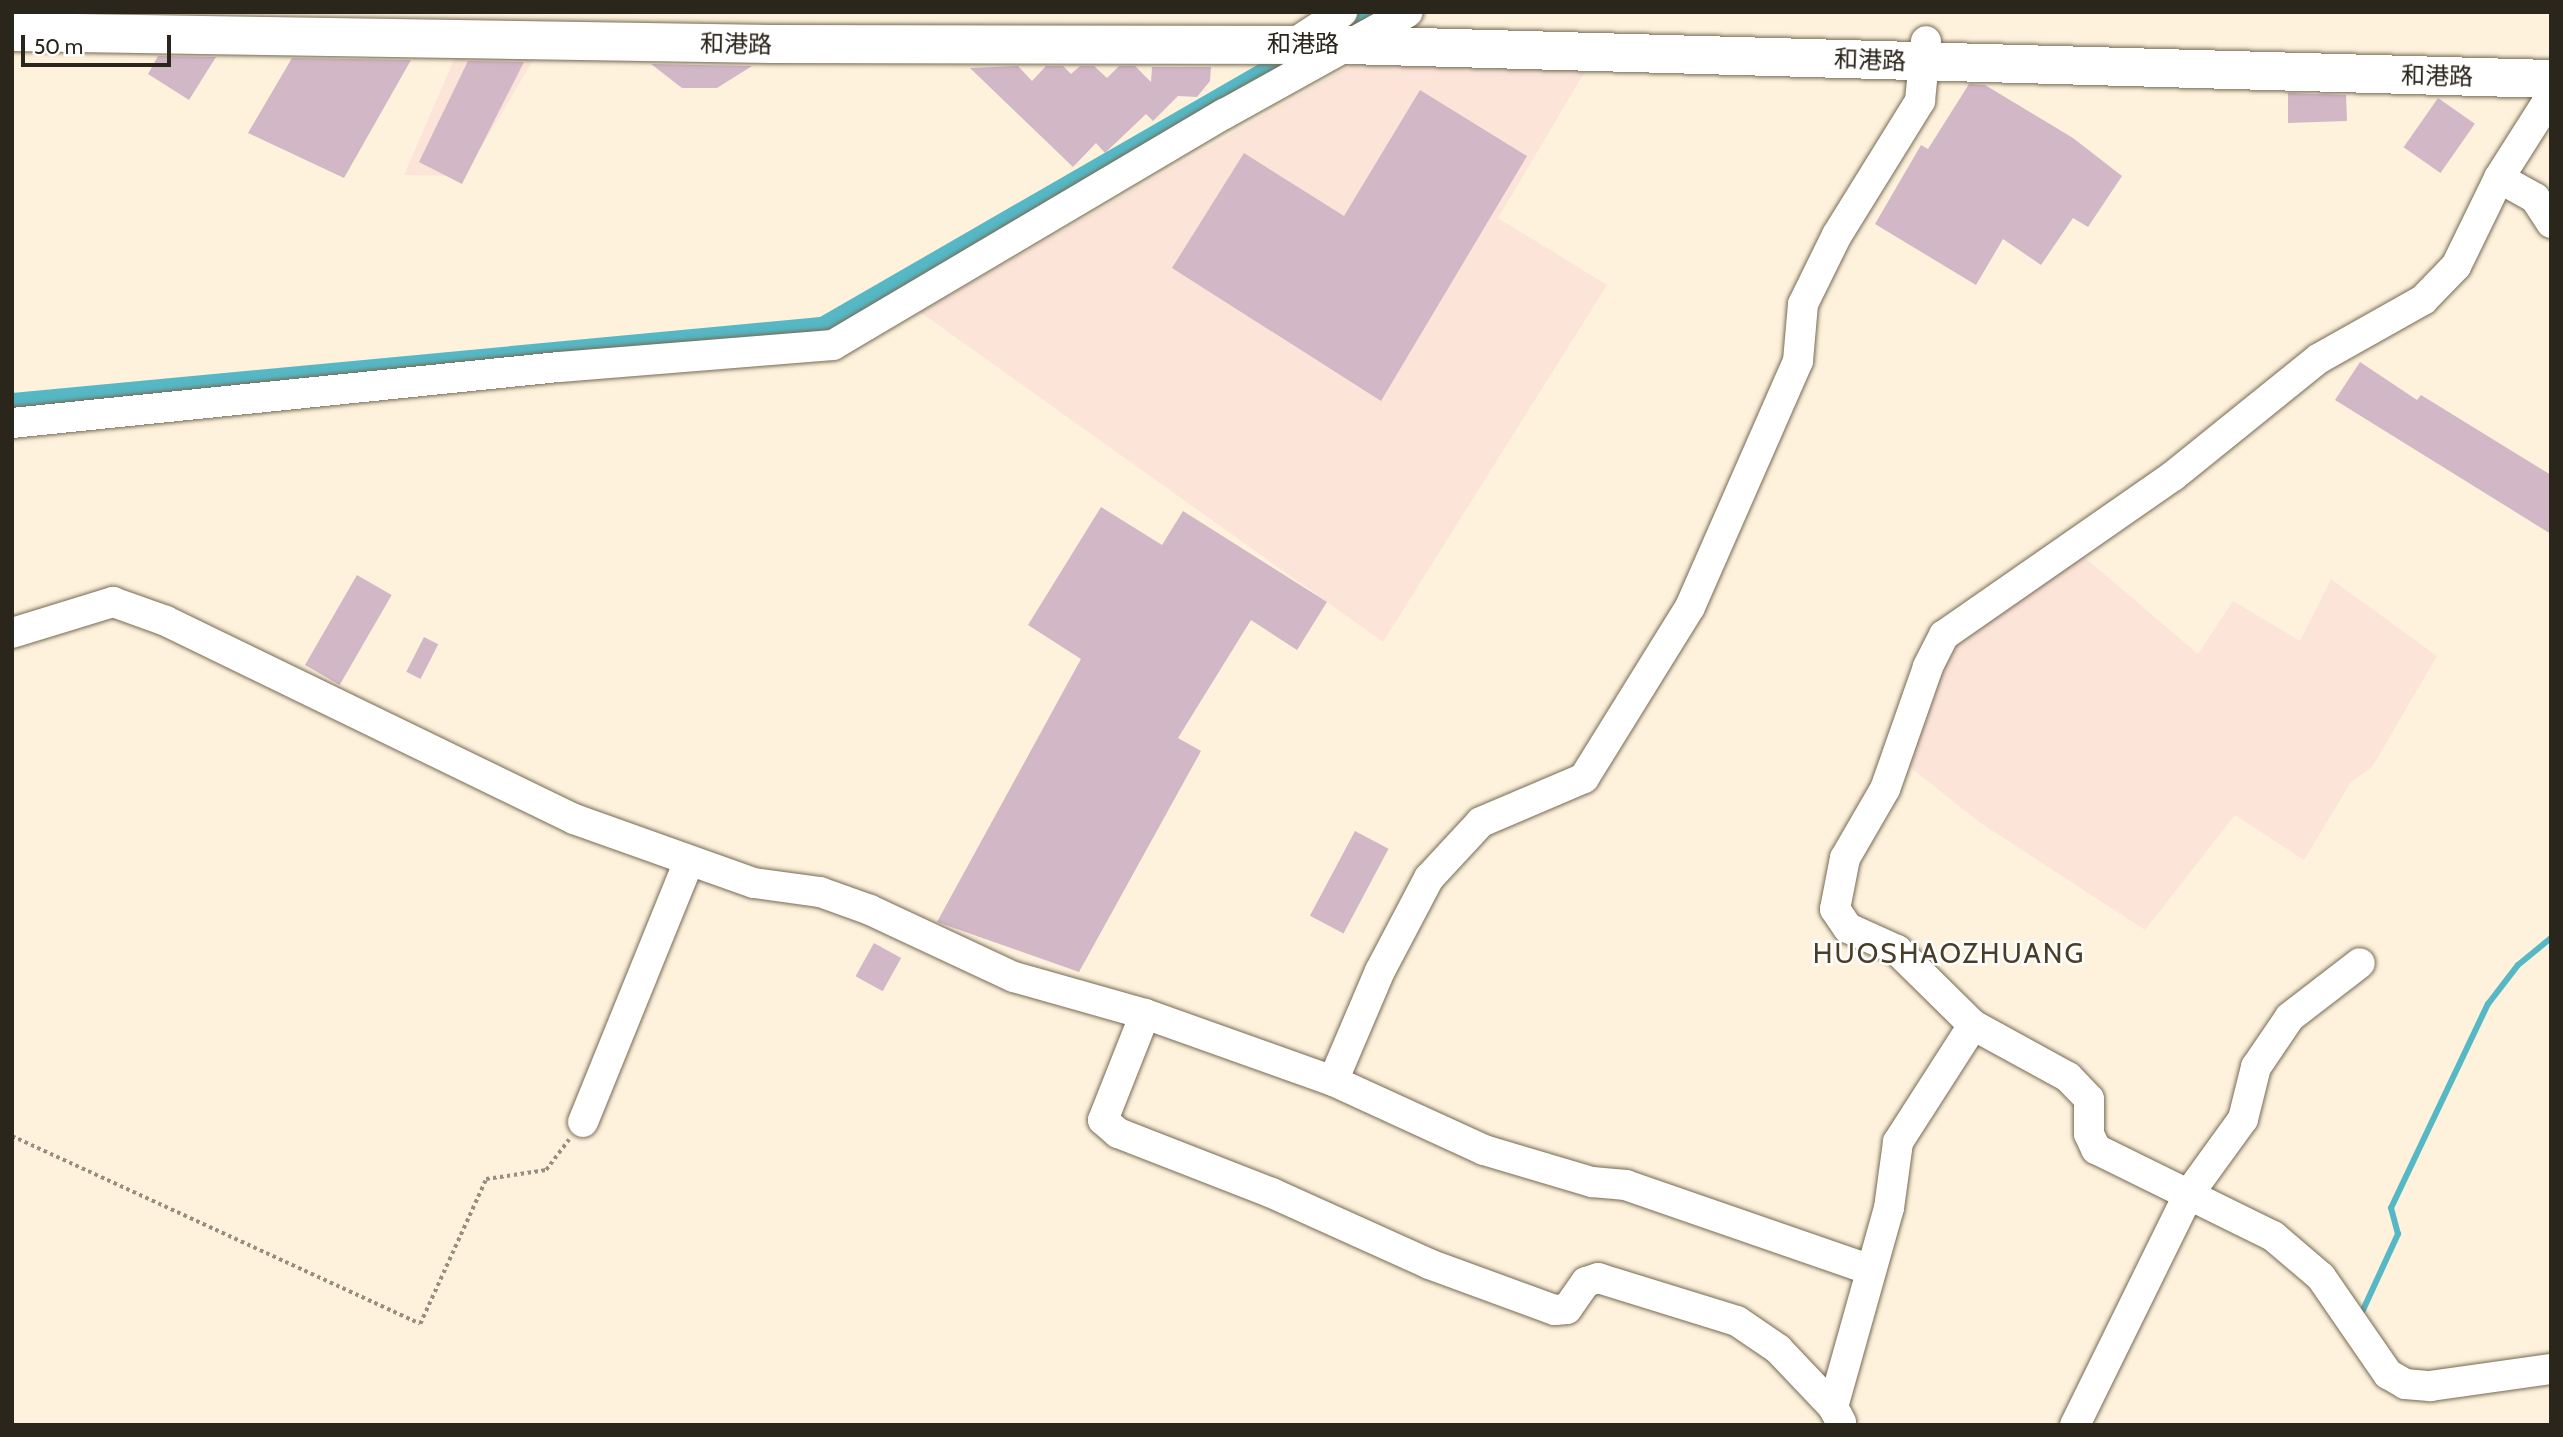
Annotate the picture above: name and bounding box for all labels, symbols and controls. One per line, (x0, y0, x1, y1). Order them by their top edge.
scale bar (24, 21, 175, 65)
street label: 和港路 (700, 29, 772, 59)
street label: 和港路 (1267, 30, 1339, 58)
text: 50 m (34, 34, 83, 59)
street label: 和港路 (1834, 44, 1906, 76)
street label: 和港路 (2401, 61, 2473, 91)
district label: HUOSHAOZHUANG (1814, 936, 2084, 970)

